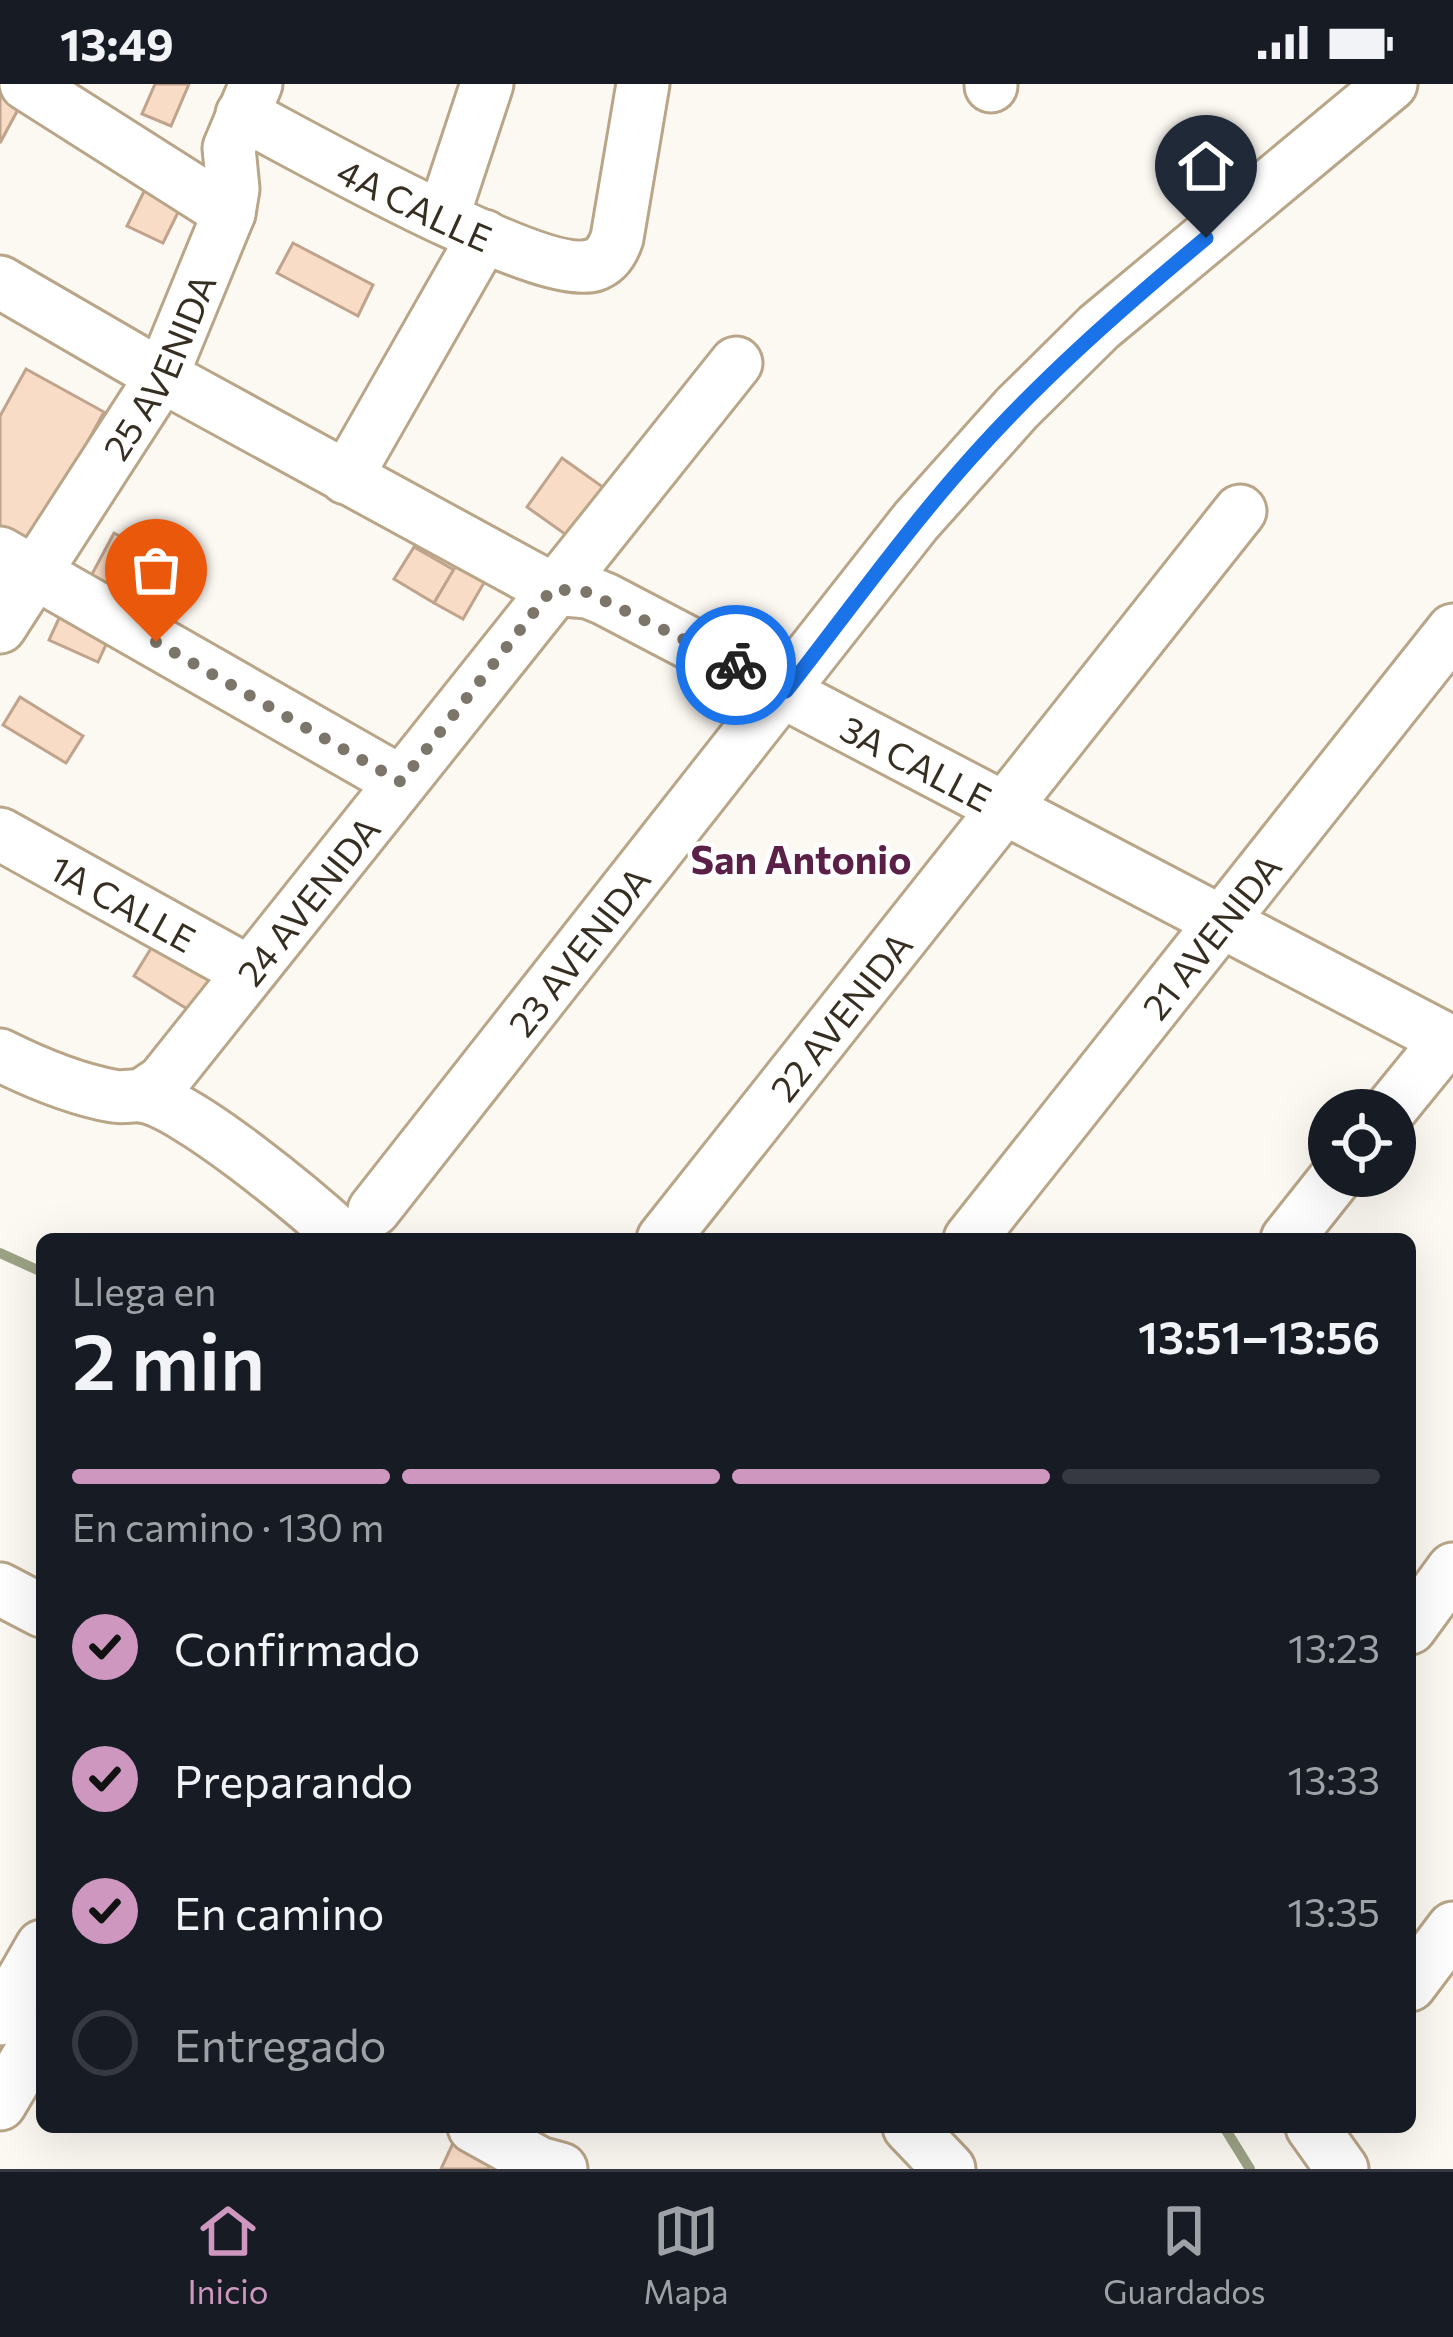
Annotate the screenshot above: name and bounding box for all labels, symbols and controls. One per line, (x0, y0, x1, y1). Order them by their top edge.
text: 13:49 (60, 15, 174, 70)
pin (1155, 115, 1257, 238)
icon: home (1173, 133, 1239, 199)
street label: 4A CALLE (331, 147, 499, 259)
street label: 25 AVENIDA (92, 267, 224, 467)
pin (105, 519, 207, 642)
icon: bag (123, 537, 189, 603)
courier (676, 605, 796, 725)
icon: bike (703, 632, 769, 698)
street label: 3A CALLE (834, 705, 999, 820)
street label: 24 AVENIDA (227, 807, 388, 993)
district label: San Antonio (691, 834, 911, 882)
street label: 1A CALLE (43, 845, 204, 960)
street label: 21 AVENIDA (1132, 845, 1289, 1027)
street label: 23 AVENIDA (498, 857, 658, 1044)
street label: 22 AVENIDA (760, 923, 920, 1109)
map controls (1308, 1089, 1416, 1197)
button: locate (1308, 1089, 1416, 1197)
text: Llega en (72, 1266, 216, 1314)
text: 13:51–13:56 (1138, 1308, 1380, 1363)
text: 2 min (72, 1311, 265, 1406)
text: En camino · 130 m (72, 1502, 384, 1550)
icon: check (72, 1614, 138, 1680)
text: Confirmado (174, 1620, 421, 1675)
text: 13:23 (1288, 1623, 1380, 1671)
icon: check (72, 1746, 138, 1812)
text: Preparando (174, 1752, 413, 1807)
text: 13:33 (1287, 1755, 1380, 1803)
icon: check (72, 1878, 138, 1944)
text: En camino (174, 1884, 384, 1939)
text: 13:35 (1287, 1887, 1380, 1935)
text: Entregado (174, 2016, 386, 2071)
tab: Inicio (187, 2198, 269, 2311)
tab: Mapa (643, 2198, 729, 2311)
tab: Guardados (1103, 2198, 1266, 2311)

